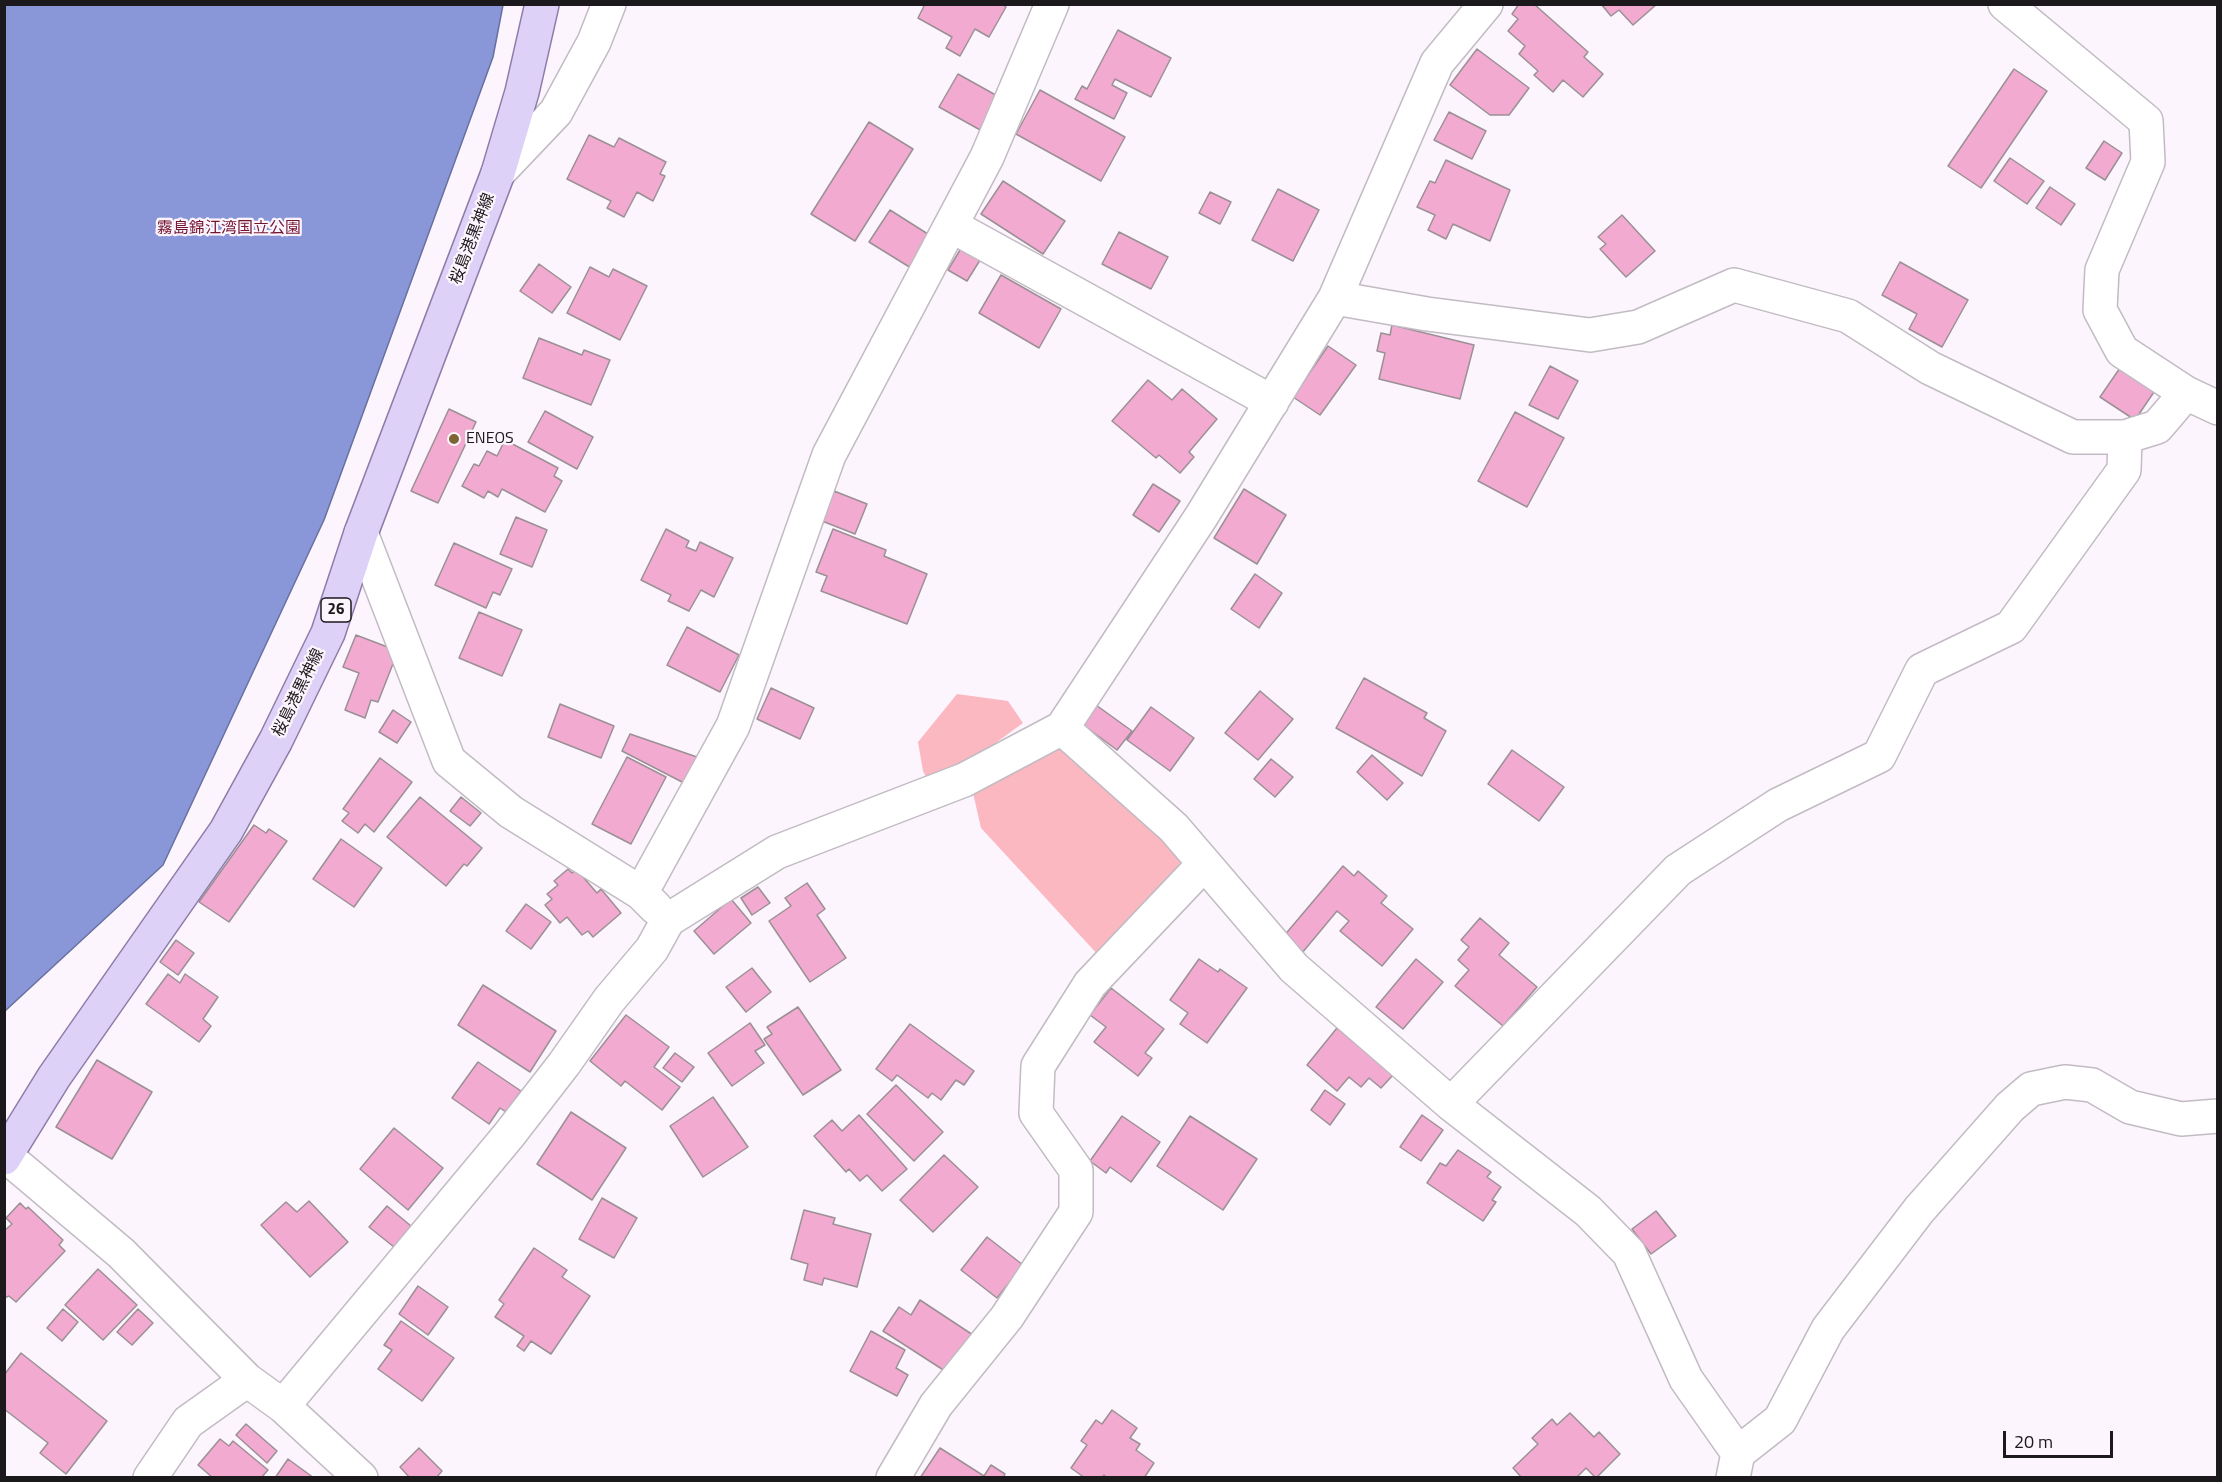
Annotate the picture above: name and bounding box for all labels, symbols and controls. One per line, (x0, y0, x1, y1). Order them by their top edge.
street label: 桜島港黒神線 (447, 191, 499, 287)
park label: 霧島錦江湾国立公園 (157, 219, 301, 239)
place label: ENEOS (466, 429, 514, 449)
marker: ENEOS (447, 432, 461, 446)
road number: 26 (321, 598, 351, 622)
street label: 桜島港黒神線 (269, 646, 329, 740)
scale bar (2006, 1419, 2116, 1457)
text: 20 m (2014, 1428, 2053, 1455)

